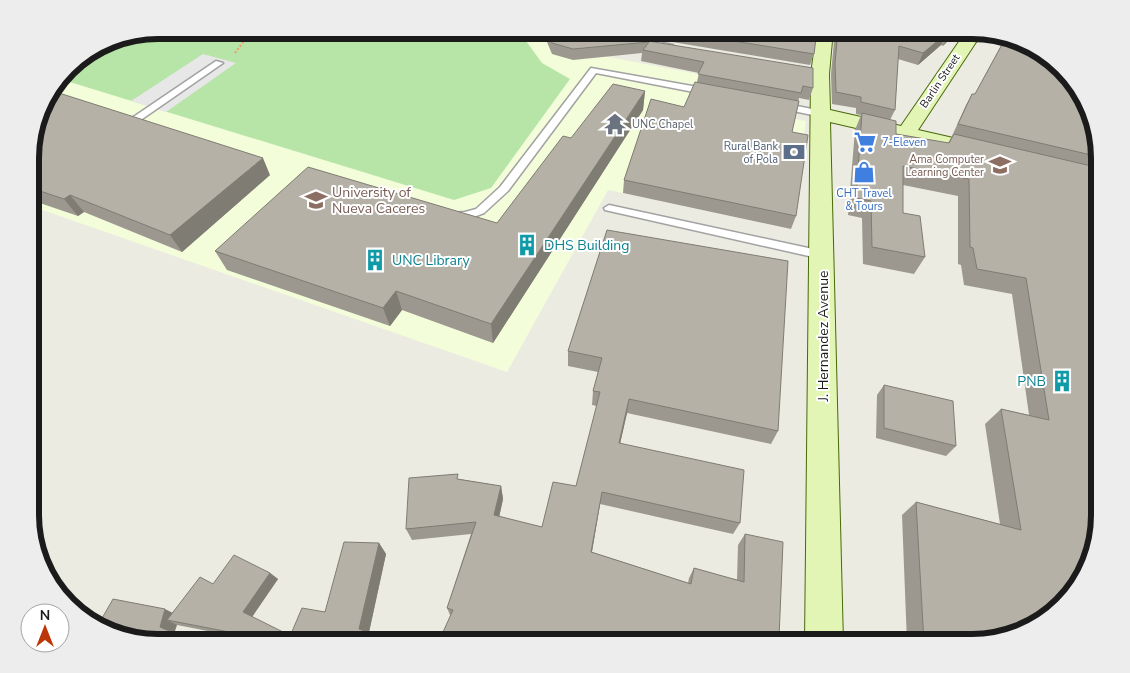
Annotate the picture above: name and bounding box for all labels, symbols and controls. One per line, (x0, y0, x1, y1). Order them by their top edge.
street label: Barlin Street (916, 51, 964, 111)
temple icon: UNC Chapel (602, 111, 628, 137)
place label: UNC Chapel (632, 117, 694, 132)
supermarket icon: 7-Eleven (852, 129, 878, 155)
place label: 7-Eleven (882, 135, 926, 150)
place label: Rural Bank of Pola (724, 139, 778, 167)
bank icon: Rural Bank of Pola (781, 139, 807, 165)
place label: Ama Computer Learning Center (905, 152, 984, 180)
school or university icon: Ama Computer Learning Center (987, 152, 1013, 178)
shop icon: CHT Travel & Tours (851, 159, 877, 185)
place label: University of Nueva Caceres (332, 183, 425, 218)
place label: CHT Travel & Tours (836, 186, 892, 214)
school or university icon: University of Nueva Caceres (303, 187, 329, 213)
building icon: DHS Building (514, 232, 540, 258)
place label: DHS Building (544, 236, 629, 255)
building icon: UNC Library (362, 247, 388, 273)
place label: UNC Library (392, 251, 470, 270)
street label: J. Hernandez Avenue (814, 271, 833, 402)
building icon: PNB (1049, 368, 1075, 394)
place label: PNB (1017, 372, 1046, 391)
north arrow (20, 603, 70, 653)
text: N (40, 606, 50, 625)

